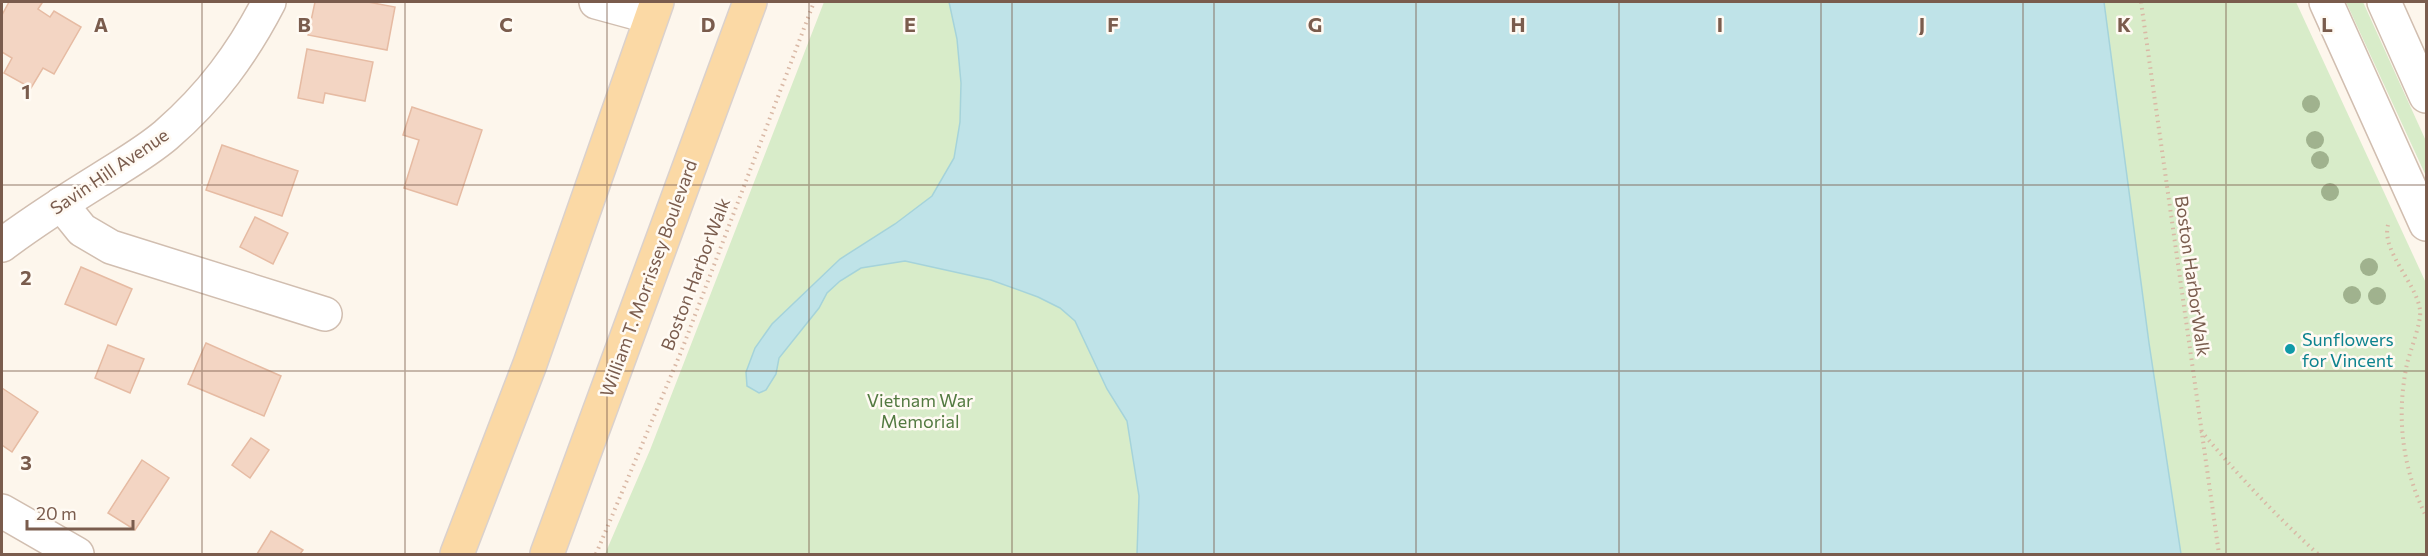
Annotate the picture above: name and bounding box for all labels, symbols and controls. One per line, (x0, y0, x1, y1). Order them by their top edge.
text: A (94, 12, 108, 36)
text: B (297, 12, 311, 36)
text: C (499, 12, 513, 36)
text: D (701, 12, 715, 36)
text: E (904, 12, 916, 36)
text: F (1107, 12, 1119, 36)
text: G (1308, 12, 1322, 36)
text: H (1511, 12, 1526, 36)
text: I (1717, 12, 1723, 36)
text: J (1919, 12, 1925, 36)
text: K (2117, 12, 2131, 36)
text: L (2321, 12, 2333, 36)
text: 1 (21, 79, 31, 103)
street label: Savin Hill Avenue (46, 123, 172, 219)
street label: William T. Morrissey Boulevard (595, 156, 701, 400)
street label: Boston HarborWalk (656, 194, 734, 354)
street label: Boston HarborWalk (2171, 194, 2215, 358)
text: 2 (20, 265, 32, 289)
place label: Sunflowers for Vincent (2302, 328, 2394, 371)
marker: Sunflowers for Vincent (2283, 342, 2297, 356)
park label: Vietnam War Memorial (867, 389, 973, 432)
text: 3 (20, 450, 32, 474)
scale bar (27, 493, 134, 531)
text: 20 m (36, 502, 77, 524)

